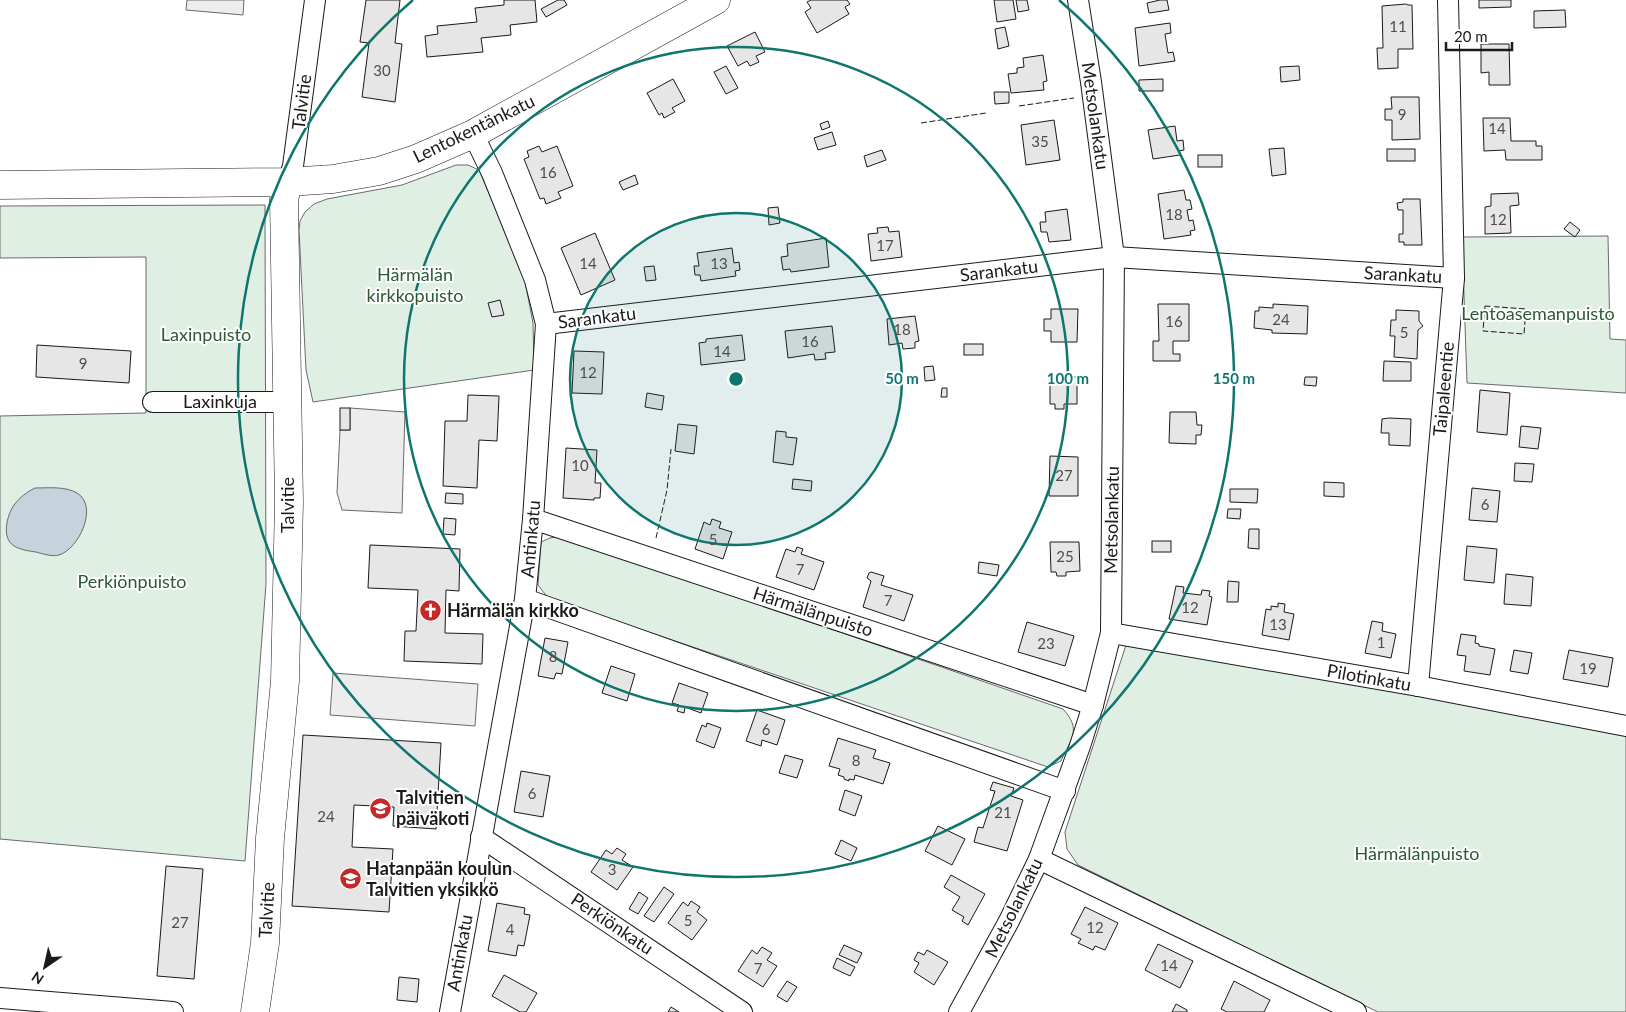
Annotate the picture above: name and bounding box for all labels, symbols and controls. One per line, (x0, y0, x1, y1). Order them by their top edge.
house number: 11 (1389, 17, 1407, 35)
scale bar (1446, 20, 1512, 52)
text: 20 m (1454, 27, 1488, 45)
house number: 30 (373, 61, 391, 79)
street label: Metsolankatu (1078, 61, 1114, 171)
street label: Talvitie (287, 73, 315, 131)
street label: Lentokentänkatu (409, 89, 538, 167)
house number: 9 (1398, 105, 1406, 123)
house number: 14 (1488, 119, 1506, 137)
house number: 35 (1031, 132, 1049, 150)
house number: 16 (539, 163, 557, 181)
house number: 18 (1165, 205, 1183, 223)
house number: 12 (1489, 210, 1507, 228)
house number: 17 (876, 236, 894, 254)
house number: 14 (579, 254, 597, 272)
house number: 13 (710, 254, 728, 272)
street label: Sarankatu (959, 254, 1039, 286)
street label: Sarankatu (1363, 261, 1443, 287)
park label: Härmälän kirkkopuisto (367, 263, 463, 306)
street label: Sarankatu (557, 301, 637, 333)
park label: Lentoasemanpuisto (1461, 302, 1615, 324)
house number: 24 (1272, 310, 1290, 328)
house number: 16 (1165, 312, 1183, 330)
house number: 18 (893, 320, 911, 338)
park label: Laxinpuisto (161, 323, 251, 345)
house number: 5 (1400, 323, 1408, 341)
house number: 16 (801, 332, 819, 350)
street label: Taipaleentie (1428, 341, 1458, 437)
house number: 14 (713, 342, 731, 360)
house number: 9 (79, 354, 87, 372)
house number: 12 (579, 363, 597, 381)
text: 50 m (885, 369, 919, 387)
text: 100 m (1047, 369, 1089, 387)
text: 150 m (1213, 369, 1255, 387)
centre of rings (727, 370, 745, 388)
street label: Laxinkuja (183, 390, 257, 412)
house number: 10 (571, 456, 589, 474)
house number: 27 (1055, 466, 1073, 484)
street label: Metsolankatu (1099, 466, 1123, 574)
street label: Talvitie (276, 477, 298, 533)
house number: 6 (1481, 495, 1490, 513)
street label: Antinkatu (516, 499, 544, 579)
house number: 5 (709, 530, 717, 548)
house number: 25 (1056, 547, 1074, 565)
house number: 7 (796, 560, 805, 578)
park label: Perkiönpuisto (78, 570, 186, 592)
street label: Härmälänpuisto (751, 581, 876, 641)
house number: 7 (884, 591, 893, 609)
house number: 12 (1181, 598, 1199, 616)
church icon: Härmälän kirkko (419, 599, 443, 623)
place label: Härmälän kirkko (447, 599, 579, 621)
house number: 13 (1269, 615, 1287, 633)
house number: 1 (1377, 633, 1385, 651)
house number: 23 (1037, 634, 1055, 652)
house number: 8 (549, 647, 557, 665)
street label: Pilotinkatu (1325, 659, 1413, 695)
house number: 19 (1579, 659, 1597, 677)
house number: 6 (762, 720, 771, 738)
house number: 8 (852, 751, 860, 769)
house number: 6 (528, 784, 537, 802)
place label: Talvitien päiväkoti (396, 786, 469, 829)
school or university icon: Talvitien päiväkoti (368, 796, 392, 820)
house number: 21 (994, 803, 1012, 821)
house number: 24 (317, 807, 335, 825)
park label: Härmälänpuisto (1355, 842, 1479, 864)
street label: Metsolankatu (980, 854, 1047, 961)
place label: Hatanpään koulun Talvitien yksikkö (366, 857, 512, 900)
house number: 3 (608, 860, 616, 878)
school or university icon: Hatanpään koulun Talvitien yksikkö (338, 867, 362, 891)
street label: Talvitie (254, 881, 278, 938)
street label: Perkiönkatu (567, 888, 658, 959)
house number: 5 (684, 911, 692, 929)
house number: 27 (171, 913, 189, 931)
street label: Antinkatu (441, 913, 477, 993)
house number: 12 (1086, 918, 1104, 936)
house number: 4 (506, 920, 515, 938)
north arrow (20, 942, 70, 992)
house number: 14 (1160, 956, 1178, 974)
house number: 7 (754, 959, 763, 977)
text: N (28, 968, 47, 988)

